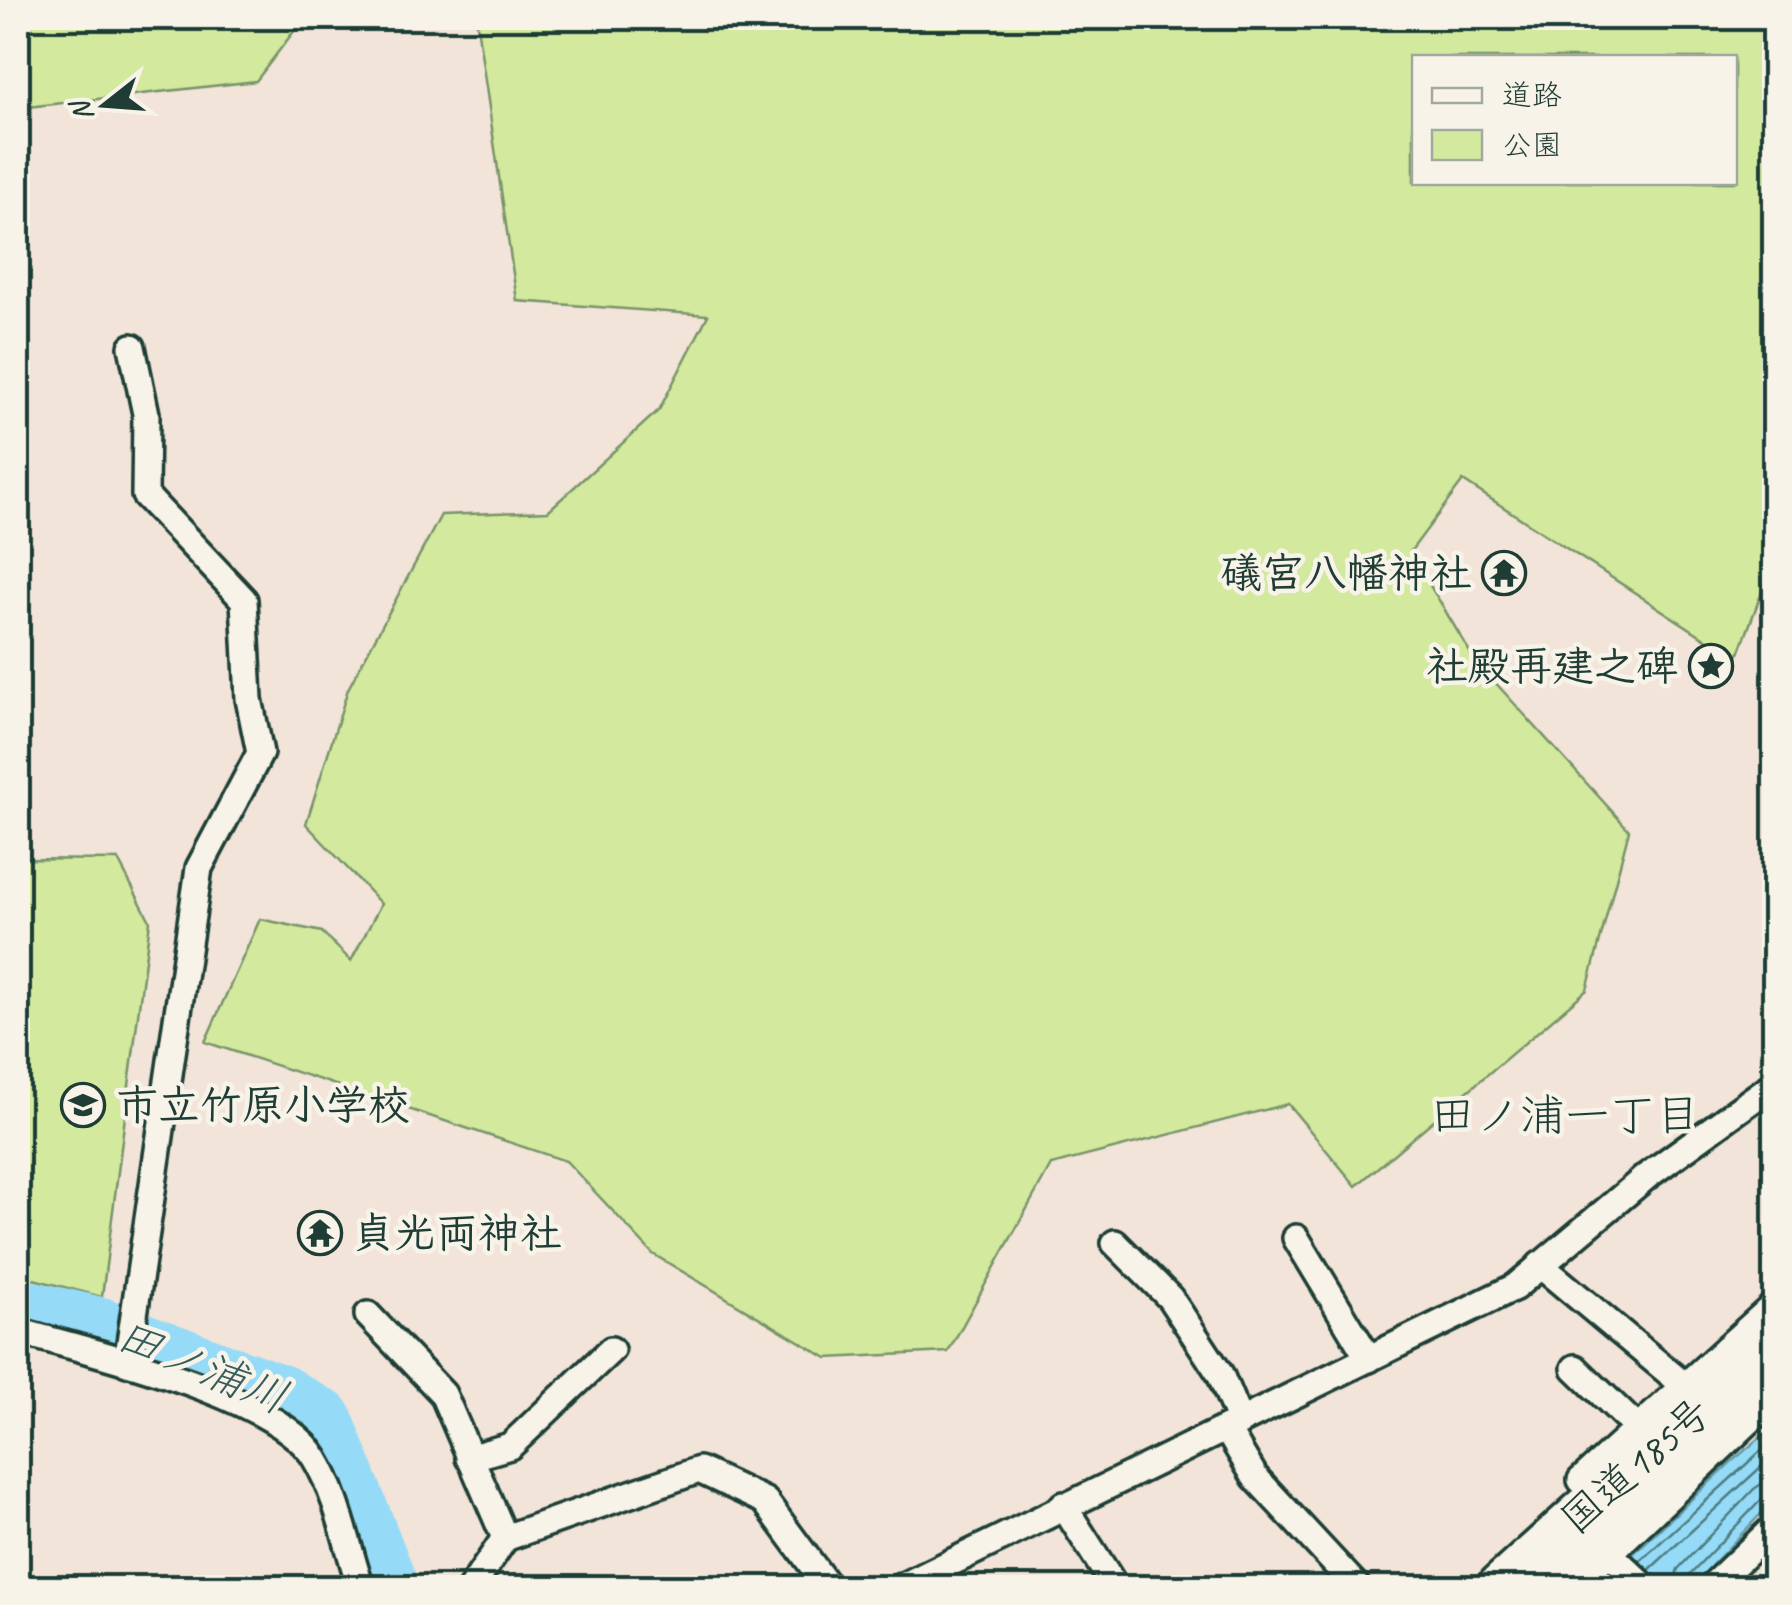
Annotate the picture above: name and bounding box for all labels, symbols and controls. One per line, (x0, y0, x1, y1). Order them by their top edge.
north arrow (55, 55, 155, 155)
legend (1412, 55, 1737, 185)
text: 道路 (1502, 76, 1562, 114)
text: N (61, 94, 101, 126)
text: 公園 (1502, 126, 1562, 164)
place label: 礒宮八幡神社 (1220, 547, 1472, 600)
temple icon: 礒宮八幡神社 (1481, 550, 1527, 596)
place label: 社殿再建之碑 (1426, 640, 1678, 693)
place icon: 社殿再建之碑 (1688, 643, 1734, 689)
place label: 市立竹原小学校 (116, 1079, 410, 1132)
school or university icon: 市立竹原小学校 (60, 1082, 106, 1128)
district label: 田ノ浦一丁目 (1430, 1087, 1700, 1144)
place label: 貞光両神社 (352, 1207, 562, 1260)
temple icon: 貞光両神社 (297, 1210, 343, 1256)
water label: 田ノ浦川 (108, 1307, 296, 1427)
street label: 国道185号 (1550, 1386, 1722, 1546)

